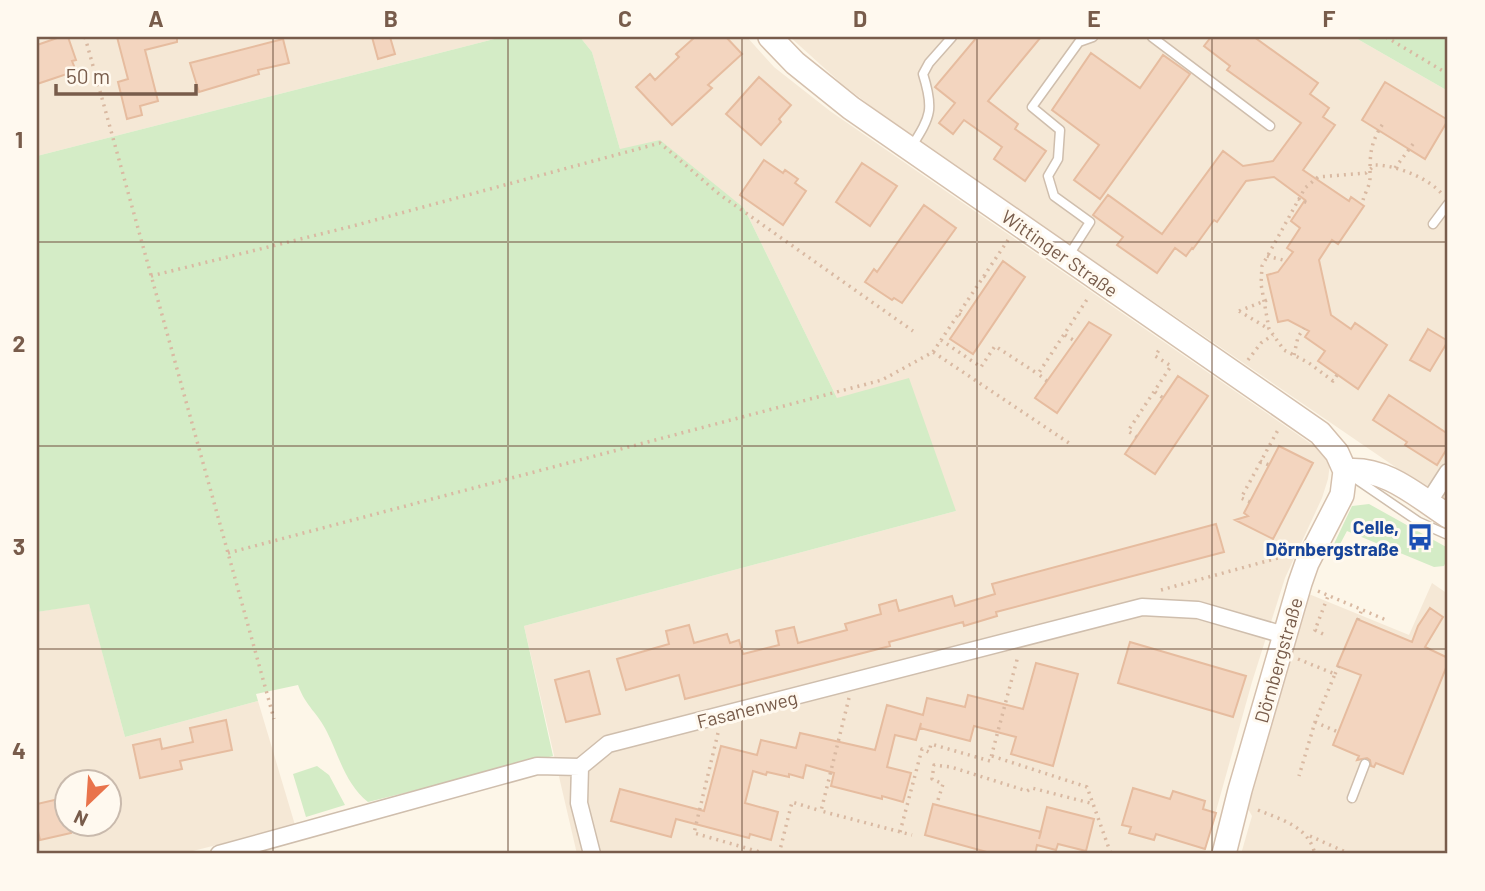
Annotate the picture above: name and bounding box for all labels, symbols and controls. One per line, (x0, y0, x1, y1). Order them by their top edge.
text: A (148, 4, 164, 32)
text: B (384, 4, 398, 32)
text: C (618, 4, 632, 32)
text: D (853, 4, 867, 32)
text: E (1087, 4, 1101, 32)
text: F (1323, 4, 1336, 32)
scale bar (56, 52, 196, 96)
text: 50 m (66, 63, 110, 88)
text: 1 (15, 125, 23, 153)
street label: Wittinger Straße (997, 204, 1123, 302)
text: 2 (13, 329, 25, 357)
place label: Celle, Dörnbergstraße (1266, 515, 1399, 560)
bus stop icon: Celle, Dörnbergstraße (1405, 522, 1435, 552)
text: 3 (13, 532, 25, 560)
street label: Dörnbergstraße (1249, 595, 1307, 725)
street label: Fasanenweg (694, 685, 800, 733)
text: 4 (12, 736, 26, 764)
north arrow (52, 768, 122, 838)
text: N (70, 806, 91, 832)

